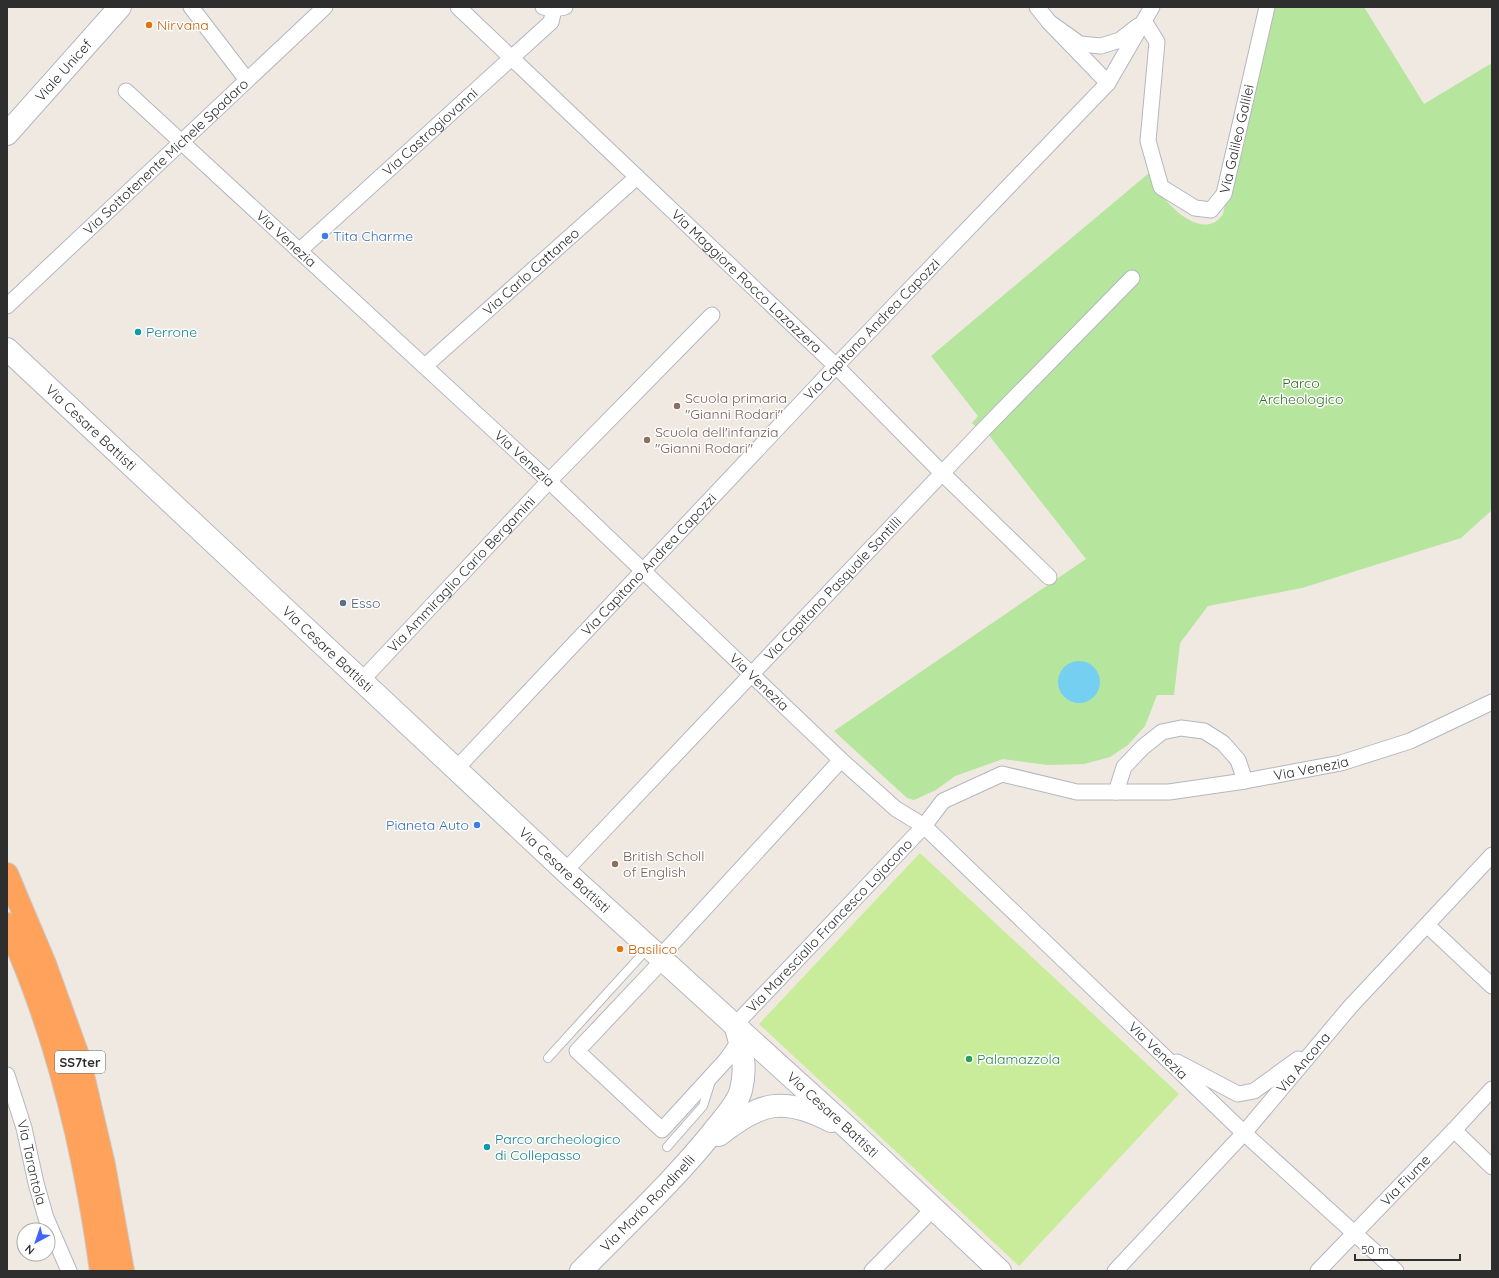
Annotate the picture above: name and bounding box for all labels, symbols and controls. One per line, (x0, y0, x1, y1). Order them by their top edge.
place label: Nirvana (157, 16, 209, 34)
marker: Nirvana (144, 20, 154, 30)
street label: Viale Unicef (31, 36, 96, 105)
street label: Via Sottotenente Michele Spadaro (80, 75, 252, 239)
street label: Via Galileo Galilei (1215, 83, 1258, 195)
street label: Via Castrogiovanni (379, 84, 481, 180)
street label: Via Maggiore Rocco Lazazzera (667, 205, 826, 357)
street label: Via Venezia (252, 206, 320, 271)
street label: Via Carlo Cattaneo (479, 224, 583, 319)
place label: Tita Charme (333, 227, 413, 245)
marker: Tita Charme (320, 231, 330, 241)
street label: Via Capitano Andrea Capozzi (800, 255, 943, 404)
place label: Perrone (146, 323, 197, 341)
marker: Perrone (133, 327, 143, 337)
park label: Parco Archeologico (1259, 374, 1343, 408)
street label: Via Cesare Battisti (42, 381, 140, 474)
place label: Scuola primaria "Gianni Rodari" (685, 389, 787, 423)
marker: Scuola primaria "Gianni Rodari" (672, 401, 682, 411)
place label: Scuola dell'infanzia "Gianni Rodari" (655, 423, 779, 457)
street label: Via Venezia (491, 426, 558, 491)
marker: Scuola dell'infanzia "Gianni Rodari" (642, 435, 652, 445)
street label: Via Capitano Andrea Capozzi (577, 490, 720, 640)
street label: Via Ammiraglio Carlo Bergamini (384, 492, 539, 656)
street label: Via Capitano Pasquale Santilli (760, 513, 905, 665)
place label: Esso (351, 594, 381, 612)
marker: Esso (338, 598, 348, 608)
street label: Via Cesare Battisti (278, 602, 377, 696)
street label: Via Venezia (726, 649, 793, 714)
street label: Via Venezia (1272, 752, 1351, 784)
place label: Pianeta Auto (386, 816, 469, 834)
marker: Pianeta Auto (472, 820, 482, 830)
street label: Via Cesare Battisti (515, 823, 614, 917)
street label: Via Maresciallo Francesco Lojacono (743, 835, 916, 1016)
place label: British Scholl of English (623, 847, 705, 881)
marker: British Scholl of English (610, 859, 620, 869)
place label: Basilico (628, 940, 677, 958)
marker: Basilico (615, 944, 625, 954)
street label: Via Venezia (1125, 1018, 1192, 1083)
street label: Via Ancona (1273, 1028, 1334, 1097)
place label: Palamazzola (977, 1050, 1060, 1068)
road number: SS7ter (55, 1051, 105, 1073)
marker: Palamazzola (964, 1054, 974, 1064)
street label: Via Cesare Battisti (783, 1068, 882, 1161)
street label: Via Tarantola (13, 1118, 51, 1207)
place label: Parco archeologico di Collepasso (495, 1130, 620, 1164)
marker: Parco archeologico di Collepasso (482, 1142, 492, 1152)
street label: Via Mario Rondinelli (596, 1151, 699, 1256)
street label: Via Fiume (1377, 1151, 1434, 1210)
north arrow (16, 1222, 56, 1262)
scale bar (1355, 1236, 1460, 1262)
text: N (22, 1242, 37, 1258)
text: 50 m (1361, 1242, 1389, 1257)

